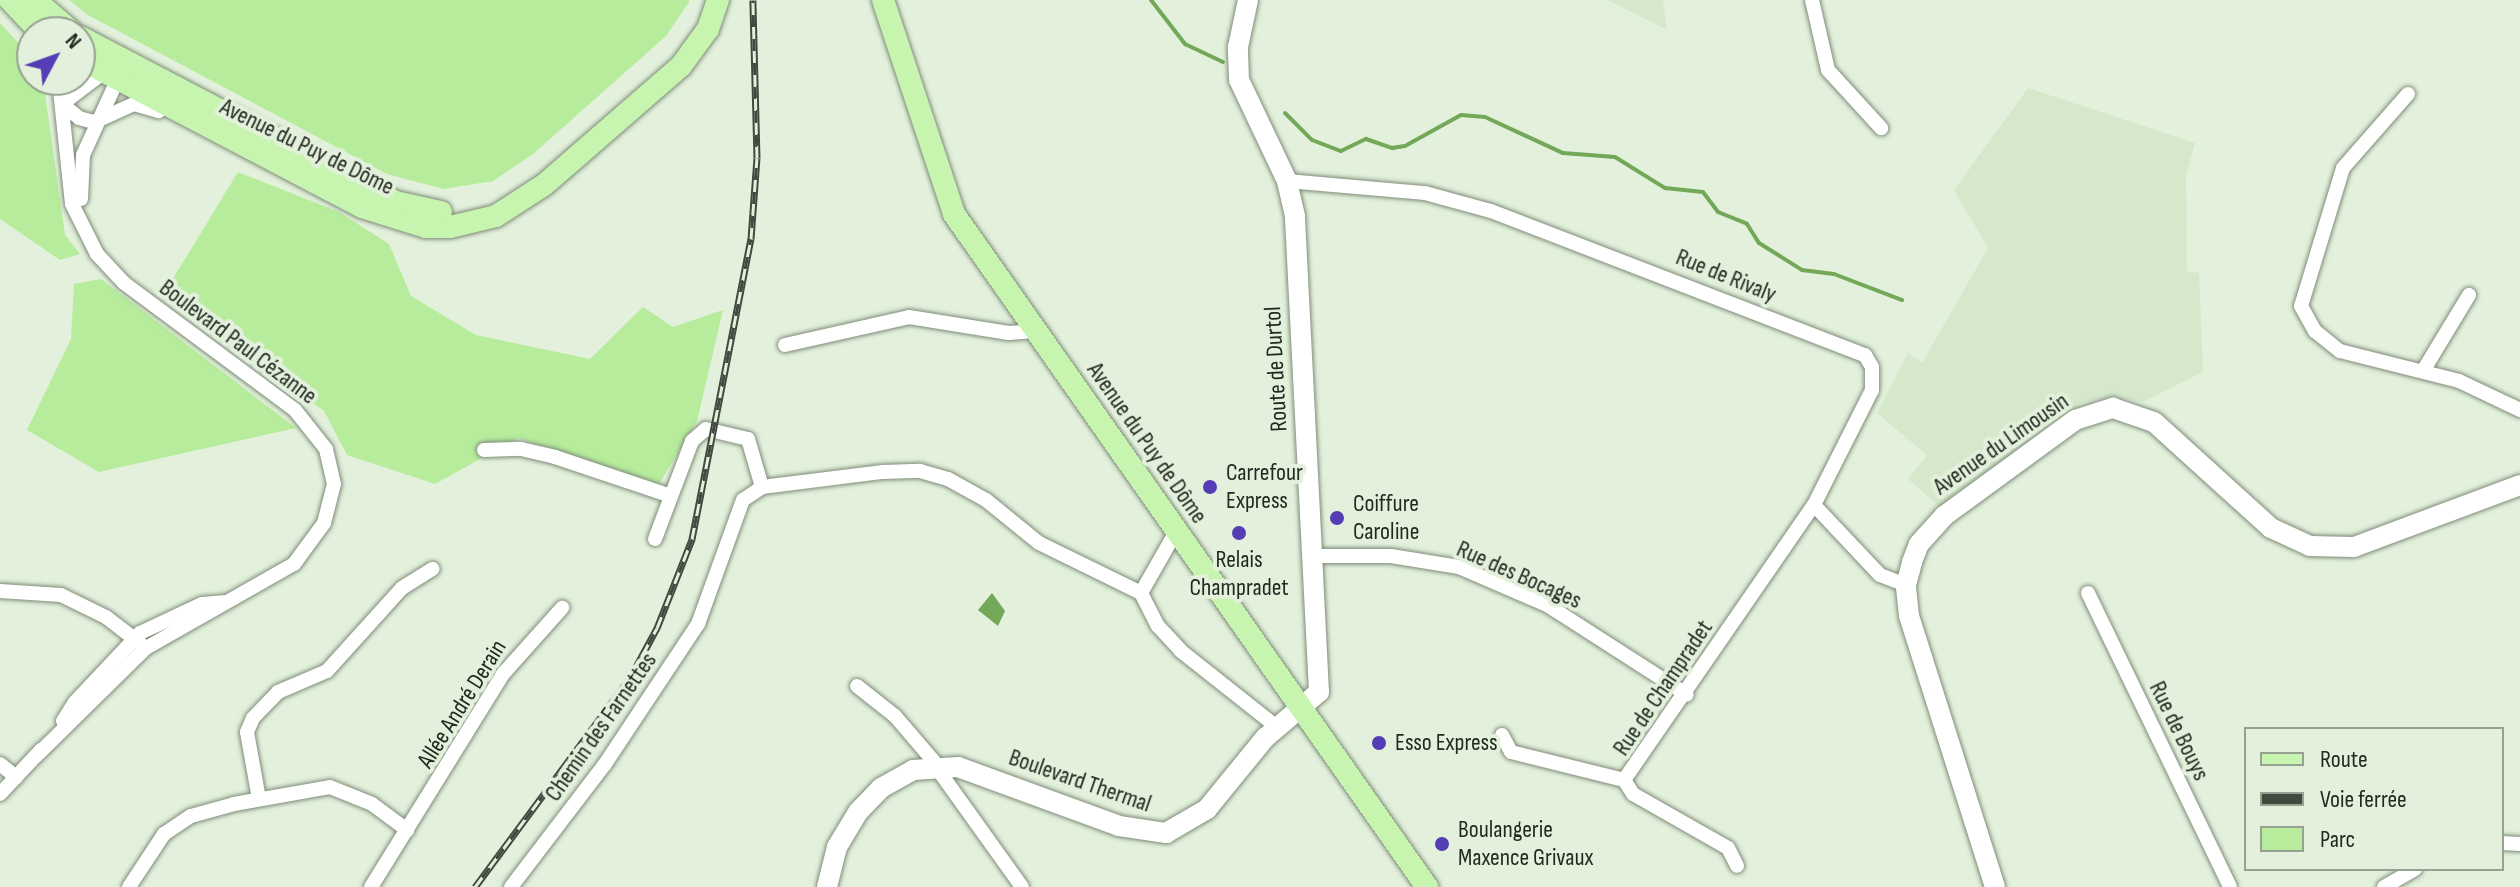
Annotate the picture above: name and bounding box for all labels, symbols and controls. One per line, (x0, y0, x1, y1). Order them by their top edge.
north arrow (16, 16, 96, 96)
text: N (59, 28, 87, 55)
street label: Avenue du Puy de Dôme (215, 92, 399, 202)
street label: Rue de Rivaly (1672, 243, 1780, 309)
street label: Boulevard Paul Cézanne (154, 273, 322, 411)
street label: Route de Durtol (1258, 306, 1294, 432)
street label: Avenue du Puy de Dôme (1081, 357, 1213, 529)
street label: Avenue du Limousin (1928, 387, 2074, 501)
place label: Carrefour Express (1226, 459, 1303, 515)
marker: Carrefour Express (1201, 478, 1219, 496)
place label: Coiffure Caroline (1353, 490, 1419, 546)
marker: Coiffure Caroline (1328, 509, 1346, 527)
marker: Relais Champradet (1230, 524, 1248, 542)
street label: Rue des Bocages (1452, 535, 1586, 615)
place label: Relais Champradet (1189, 546, 1289, 602)
street label: Rue de Champradet (1607, 615, 1719, 761)
street label: Allée André Derain (411, 635, 513, 773)
street label: Chemin des Farnettes (539, 647, 663, 807)
street label: Rue de Bouys (2143, 677, 2215, 785)
legend (2244, 727, 2504, 871)
place label: Esso Express (1395, 729, 1498, 757)
marker: Esso Express (1370, 734, 1388, 752)
street label: Boulevard Thermal (1005, 743, 1155, 819)
text: Route (2320, 745, 2368, 774)
text: Voie ferrée (2320, 785, 2407, 814)
place label: Boulangerie Maxence Grivaux (1458, 816, 1594, 872)
text: Parc (2320, 825, 2355, 854)
marker: Boulangerie Maxence Grivaux (1433, 835, 1451, 853)

